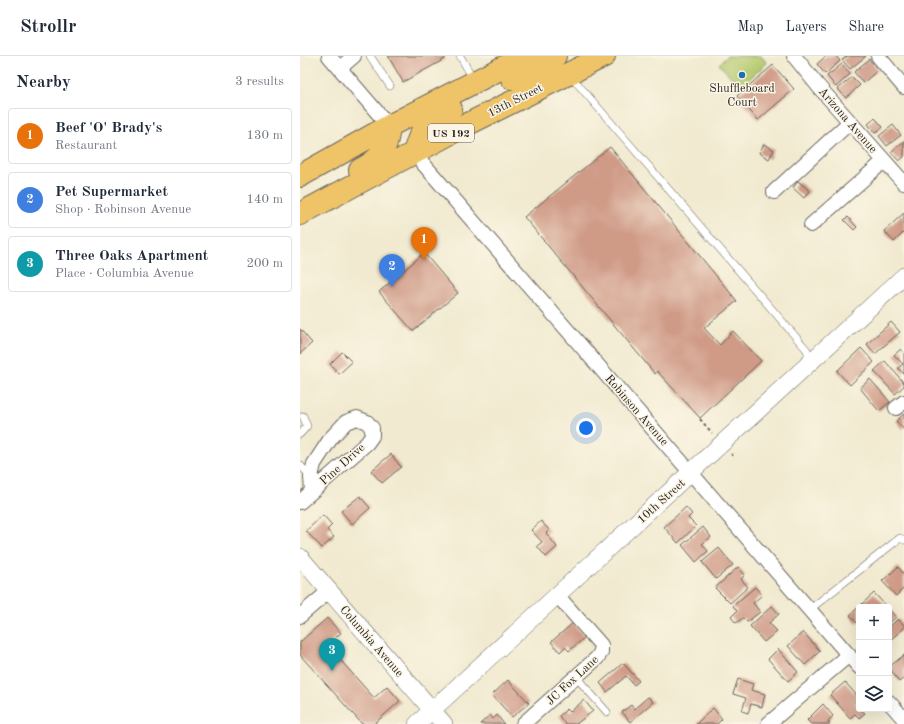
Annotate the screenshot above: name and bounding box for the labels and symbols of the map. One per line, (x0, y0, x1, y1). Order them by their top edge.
marker: Shuffleboard Court (737, 70, 747, 80)
street label: 13th Street (486, 82, 545, 120)
place label: Shuffleboard Court (709, 83, 775, 109)
street label: Arizona Avenue (816, 86, 879, 156)
road number: US 192 (428, 124, 474, 142)
pin: 1 (411, 227, 437, 260)
pin: 2 (379, 254, 405, 287)
street label: Robinson Avenue (602, 373, 670, 449)
your location (576, 418, 596, 438)
street label: Pine Drive (318, 441, 368, 488)
street label: 10th Street (635, 477, 688, 526)
street label: Columbia Avenue (337, 604, 406, 680)
pin: 3 (319, 638, 345, 671)
street label: JC Fox Lane (544, 653, 601, 708)

